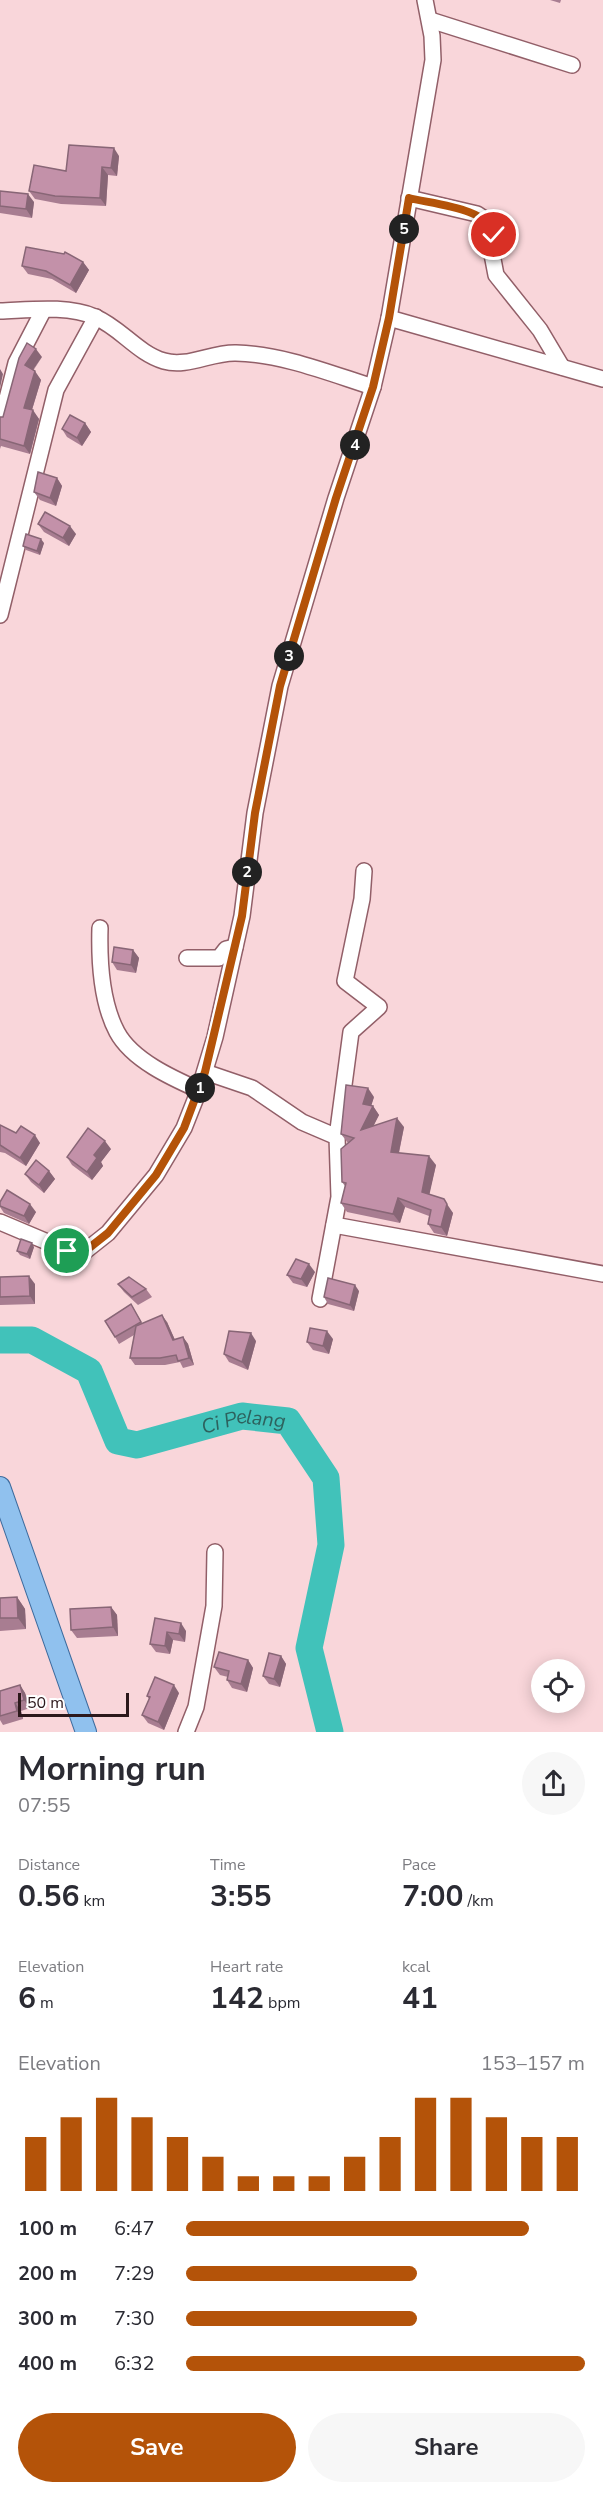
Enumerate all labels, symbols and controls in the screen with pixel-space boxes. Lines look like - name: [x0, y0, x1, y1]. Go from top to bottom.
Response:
- pin: [468, 209, 519, 260]
- pin: 5: [389, 214, 419, 244]
- text: 5: [399, 218, 409, 240]
- icon: check: [477, 218, 510, 251]
- pin: 4: [340, 430, 370, 460]
- text: 4: [350, 434, 360, 456]
- pin: 3: [274, 641, 304, 671]
- text: 3: [284, 645, 294, 667]
- pin: 2: [232, 857, 262, 887]
- text: 2: [242, 861, 252, 883]
- pin: 1: [185, 1073, 215, 1103]
- text: 1: [195, 1077, 205, 1099]
- pin: [41, 1225, 92, 1276]
- icon: arrive: [50, 1234, 83, 1267]
- water label: Ci Pelang: [198, 1402, 287, 1440]
- map controls: [531, 1659, 585, 1713]
- button: locate: [531, 1659, 585, 1713]
- scale bar: [18, 1690, 129, 1718]
- text: 50 m: [27, 1692, 64, 1714]
- text: Morning run: [18, 1747, 206, 1792]
- button: share: [522, 1752, 585, 1815]
- text: 07:55: [18, 1792, 71, 1819]
- text: Distance: [18, 1854, 80, 1876]
- text: Time: [210, 1854, 246, 1876]
- text: Pace: [402, 1854, 436, 1876]
- text: 0.56: [18, 1876, 79, 1917]
- text: 3:55: [210, 1876, 271, 1917]
- text: 7:00: [402, 1876, 463, 1917]
- text: km: [79, 1890, 105, 1912]
- text: /km: [463, 1890, 494, 1912]
- text: Elevation: [18, 1956, 84, 1978]
- text: Heart rate: [210, 1956, 283, 1978]
- text: kcal: [402, 1956, 430, 1978]
- text: 6: [18, 1978, 36, 2019]
- text: 142: [210, 1978, 264, 2019]
- text: 41: [402, 1978, 438, 2019]
- text: m: [36, 1992, 54, 2014]
- text: bpm: [264, 1992, 300, 2014]
- text: Elevation: [18, 2050, 101, 2077]
- text: 153–157 m: [481, 2050, 585, 2077]
- text: 100 m: [18, 2215, 77, 2242]
- text: 6:47: [114, 2215, 155, 2242]
- text: 200 m: [18, 2260, 77, 2287]
- text: 7:29: [114, 2260, 155, 2287]
- text: 300 m: [18, 2305, 77, 2332]
- text: 7:30: [114, 2305, 155, 2332]
- text: 400 m: [18, 2350, 77, 2377]
- text: 6:32: [114, 2350, 155, 2377]
- button: Save: [18, 2413, 296, 2482]
- button: Share: [308, 2413, 585, 2482]

